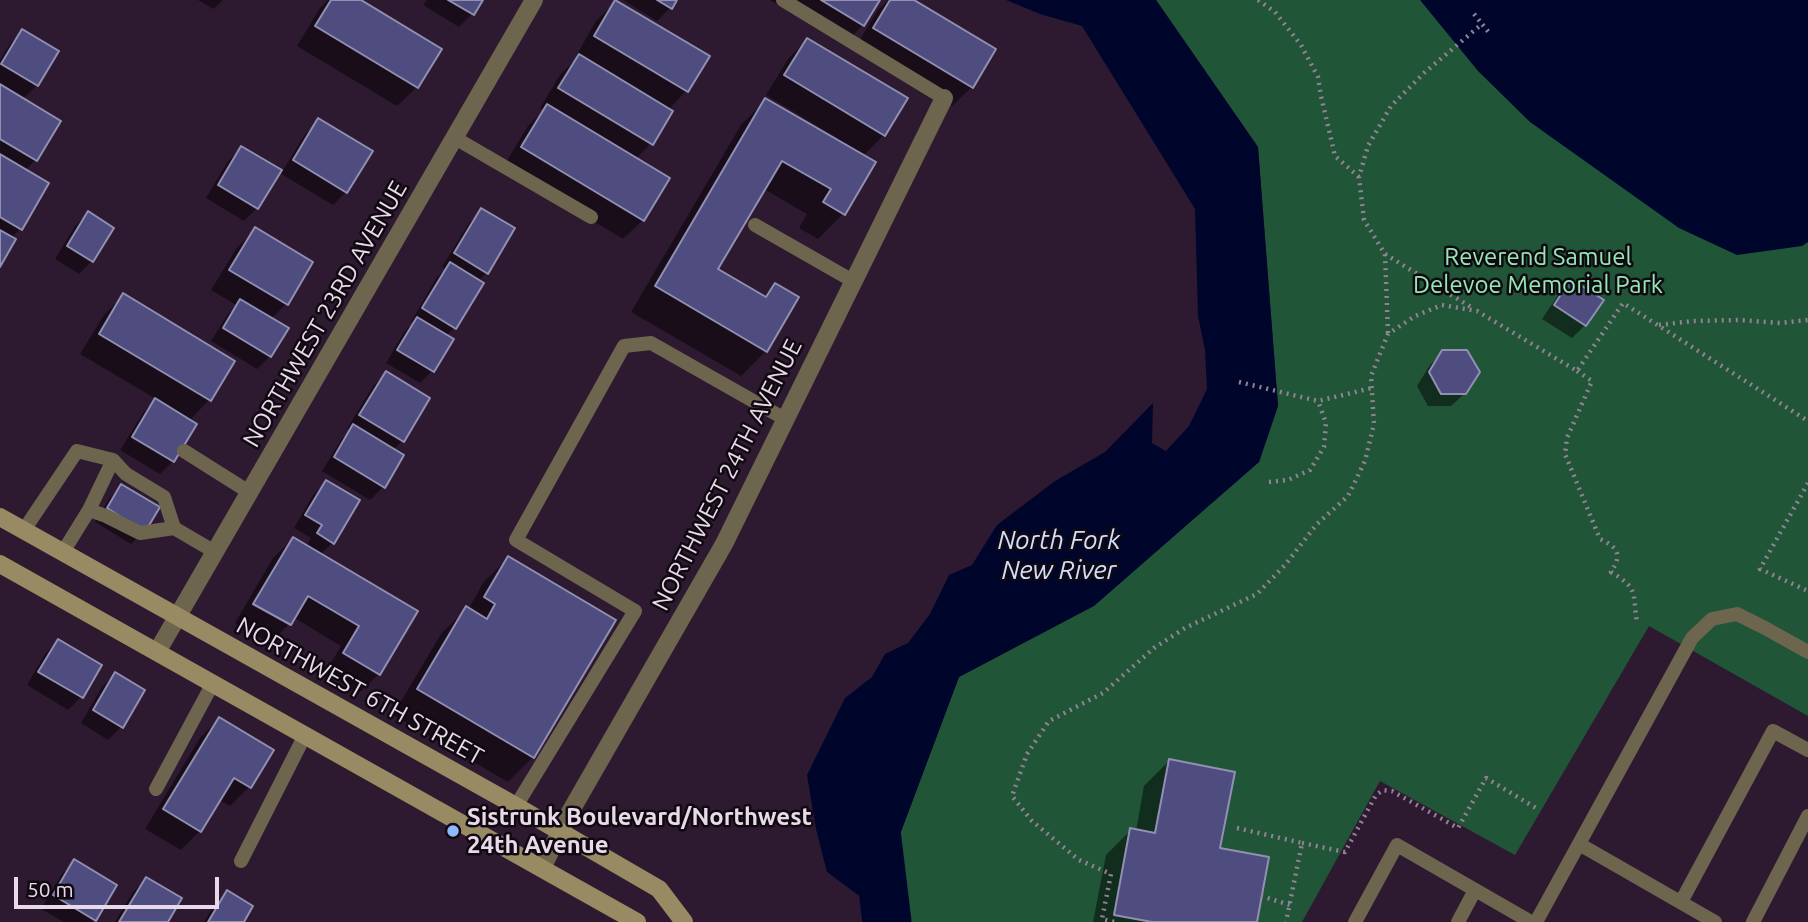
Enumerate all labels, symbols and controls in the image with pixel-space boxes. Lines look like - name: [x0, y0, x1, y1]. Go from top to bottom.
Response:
- street label: NORTHWEST 23RD AVENUE: [237, 176, 413, 452]
- park label: Reverend Samuel Delevoe Memorial Park: [1413, 243, 1663, 299]
- street label: NORTHWEST 24TH AVENUE: [646, 335, 808, 615]
- water label: North Fork New River: [997, 524, 1121, 586]
- street label: NORTHWEST 6TH STREET: [231, 611, 489, 771]
- place label: Sistrunk Boulevard/Northwest 24th Avenue: [467, 803, 812, 859]
- marker: Sistrunk Boulevard/Northwest 24th Avenue: [445, 823, 461, 839]
- scale bar: [18, 862, 222, 906]
- text: 50 m: [27, 877, 74, 901]

